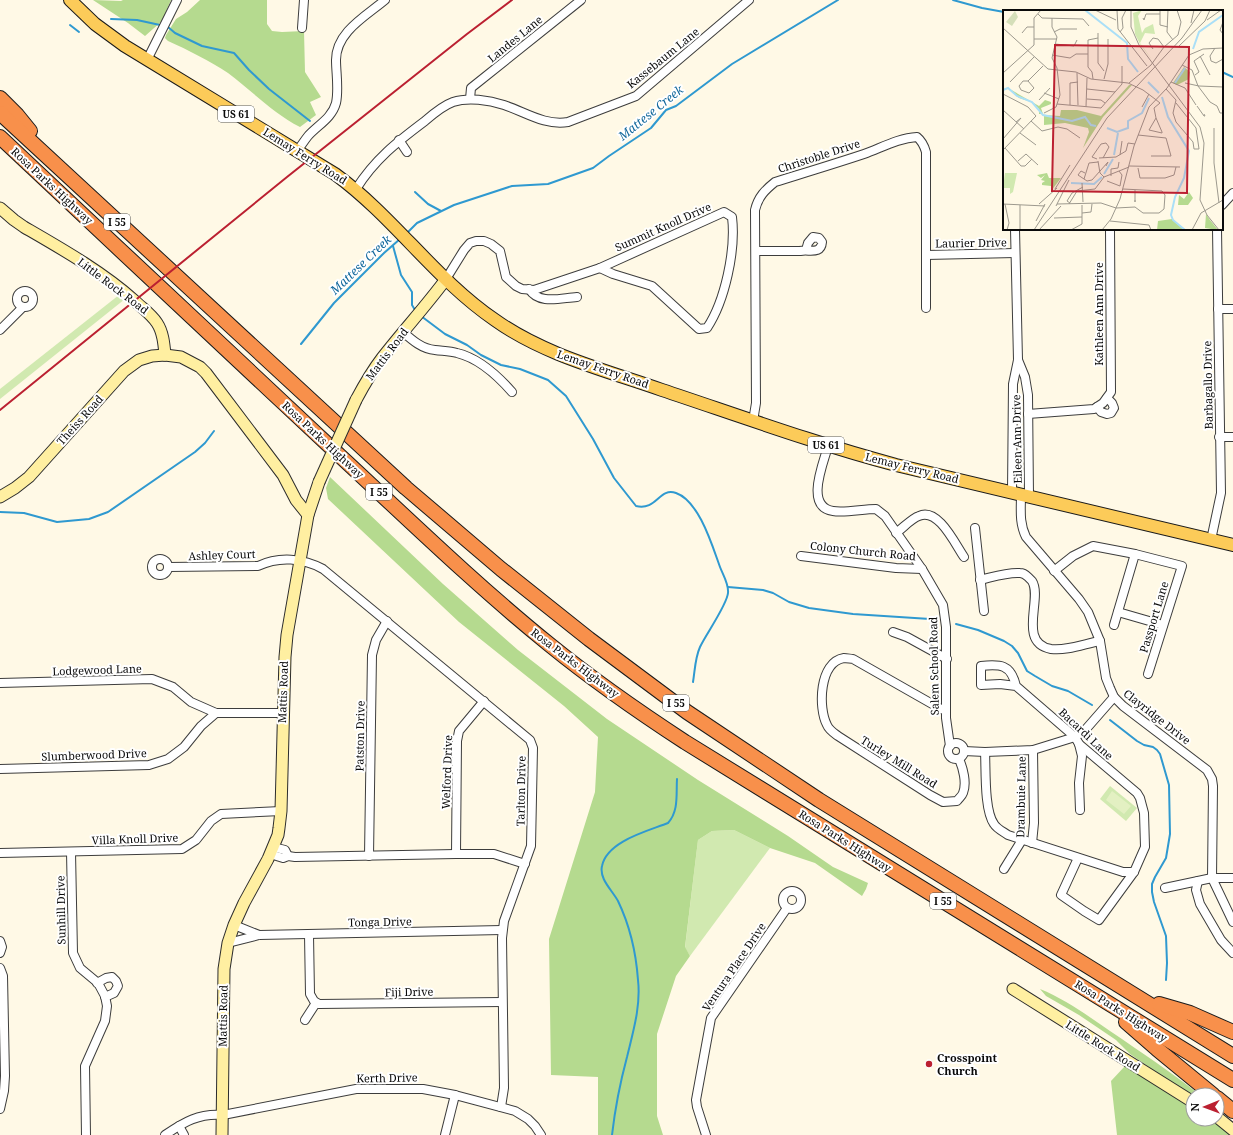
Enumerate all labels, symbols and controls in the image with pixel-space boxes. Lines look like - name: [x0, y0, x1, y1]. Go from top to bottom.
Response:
- inset map: [1003, 10, 1223, 230]
- street label: Landes Lane: [484, 12, 545, 65]
- street label: Kassebaum Lane: [623, 24, 702, 91]
- water label: Mattese Creek: [614, 80, 688, 145]
- road number: US 61: [218, 106, 254, 122]
- street label: Lemay Ferry Road: [261, 124, 350, 188]
- street label: Christoble Drive: [776, 135, 862, 176]
- street label: Rosa Parks Highway: [8, 144, 97, 228]
- street label: Summit Knoll Drive: [612, 199, 713, 255]
- road number: I 55: [104, 214, 130, 230]
- water label: Mattese Creek: [326, 230, 396, 299]
- street label: Laurier Drive: [935, 234, 1007, 251]
- street label: Little Rock Road: [75, 254, 152, 317]
- street label: Kathleen Ann Drive: [1091, 262, 1106, 366]
- street label: Mattis Road: [362, 324, 411, 383]
- street label: Barbagallo Drive: [1199, 340, 1216, 429]
- street label: Lemay Ferry Road: [555, 346, 651, 391]
- street label: Theiss Road: [53, 391, 106, 448]
- street label: Eileen Ann Drive: [1008, 394, 1025, 484]
- street label: Rosa Parks Highway: [279, 398, 368, 482]
- road number: US 61: [808, 437, 844, 453]
- street label: Lemay Ferry Road: [864, 449, 961, 486]
- road number: I 55: [366, 484, 392, 500]
- street label: Colony Church Road: [809, 537, 917, 564]
- street label: Ashley Court: [188, 546, 256, 563]
- street label: Passport Lane: [1136, 579, 1172, 654]
- street label: Salem School Road: [925, 616, 942, 715]
- street label: Rosa Parks Highway: [528, 625, 623, 701]
- street label: Lodgewood Lane: [52, 660, 142, 679]
- street label: Mattis Road: [274, 660, 291, 723]
- street label: Clayridge Drive: [1121, 686, 1194, 748]
- road number: I 55: [663, 695, 689, 711]
- street label: Patston Drive: [351, 700, 368, 772]
- street label: Bacardi Lane: [1056, 705, 1117, 763]
- street label: Turley Mill Road: [858, 732, 940, 791]
- street label: Welford Drive: [438, 734, 455, 809]
- street label: Slumberwood Drive: [41, 745, 147, 764]
- street label: Tarlton Drive: [512, 756, 529, 826]
- street label: Drambuie Lane: [1012, 756, 1029, 838]
- street label: Rosa Parks Highway: [796, 806, 895, 876]
- street label: Villa Knoll Drive: [91, 829, 179, 848]
- street label: Sunhill Drive: [52, 875, 69, 945]
- road number: I 55: [930, 893, 956, 909]
- street label: Tonga Drive: [348, 913, 412, 930]
- street label: Ventura Place Drive: [698, 919, 769, 1014]
- street label: Rosa Parks Highway: [1072, 976, 1171, 1046]
- street label: Fiji Drive: [385, 984, 434, 999]
- street label: Mattis Road: [214, 985, 231, 1047]
- street label: Little Rock Road: [1063, 1017, 1144, 1075]
- place label: Crosspoint Church: [937, 1050, 998, 1078]
- marker: Crosspoint Church: [924, 1059, 934, 1069]
- street label: Kerth Drive: [356, 1069, 418, 1086]
- north arrow: [1185, 1087, 1225, 1127]
- text: N: [1187, 1102, 1202, 1112]

